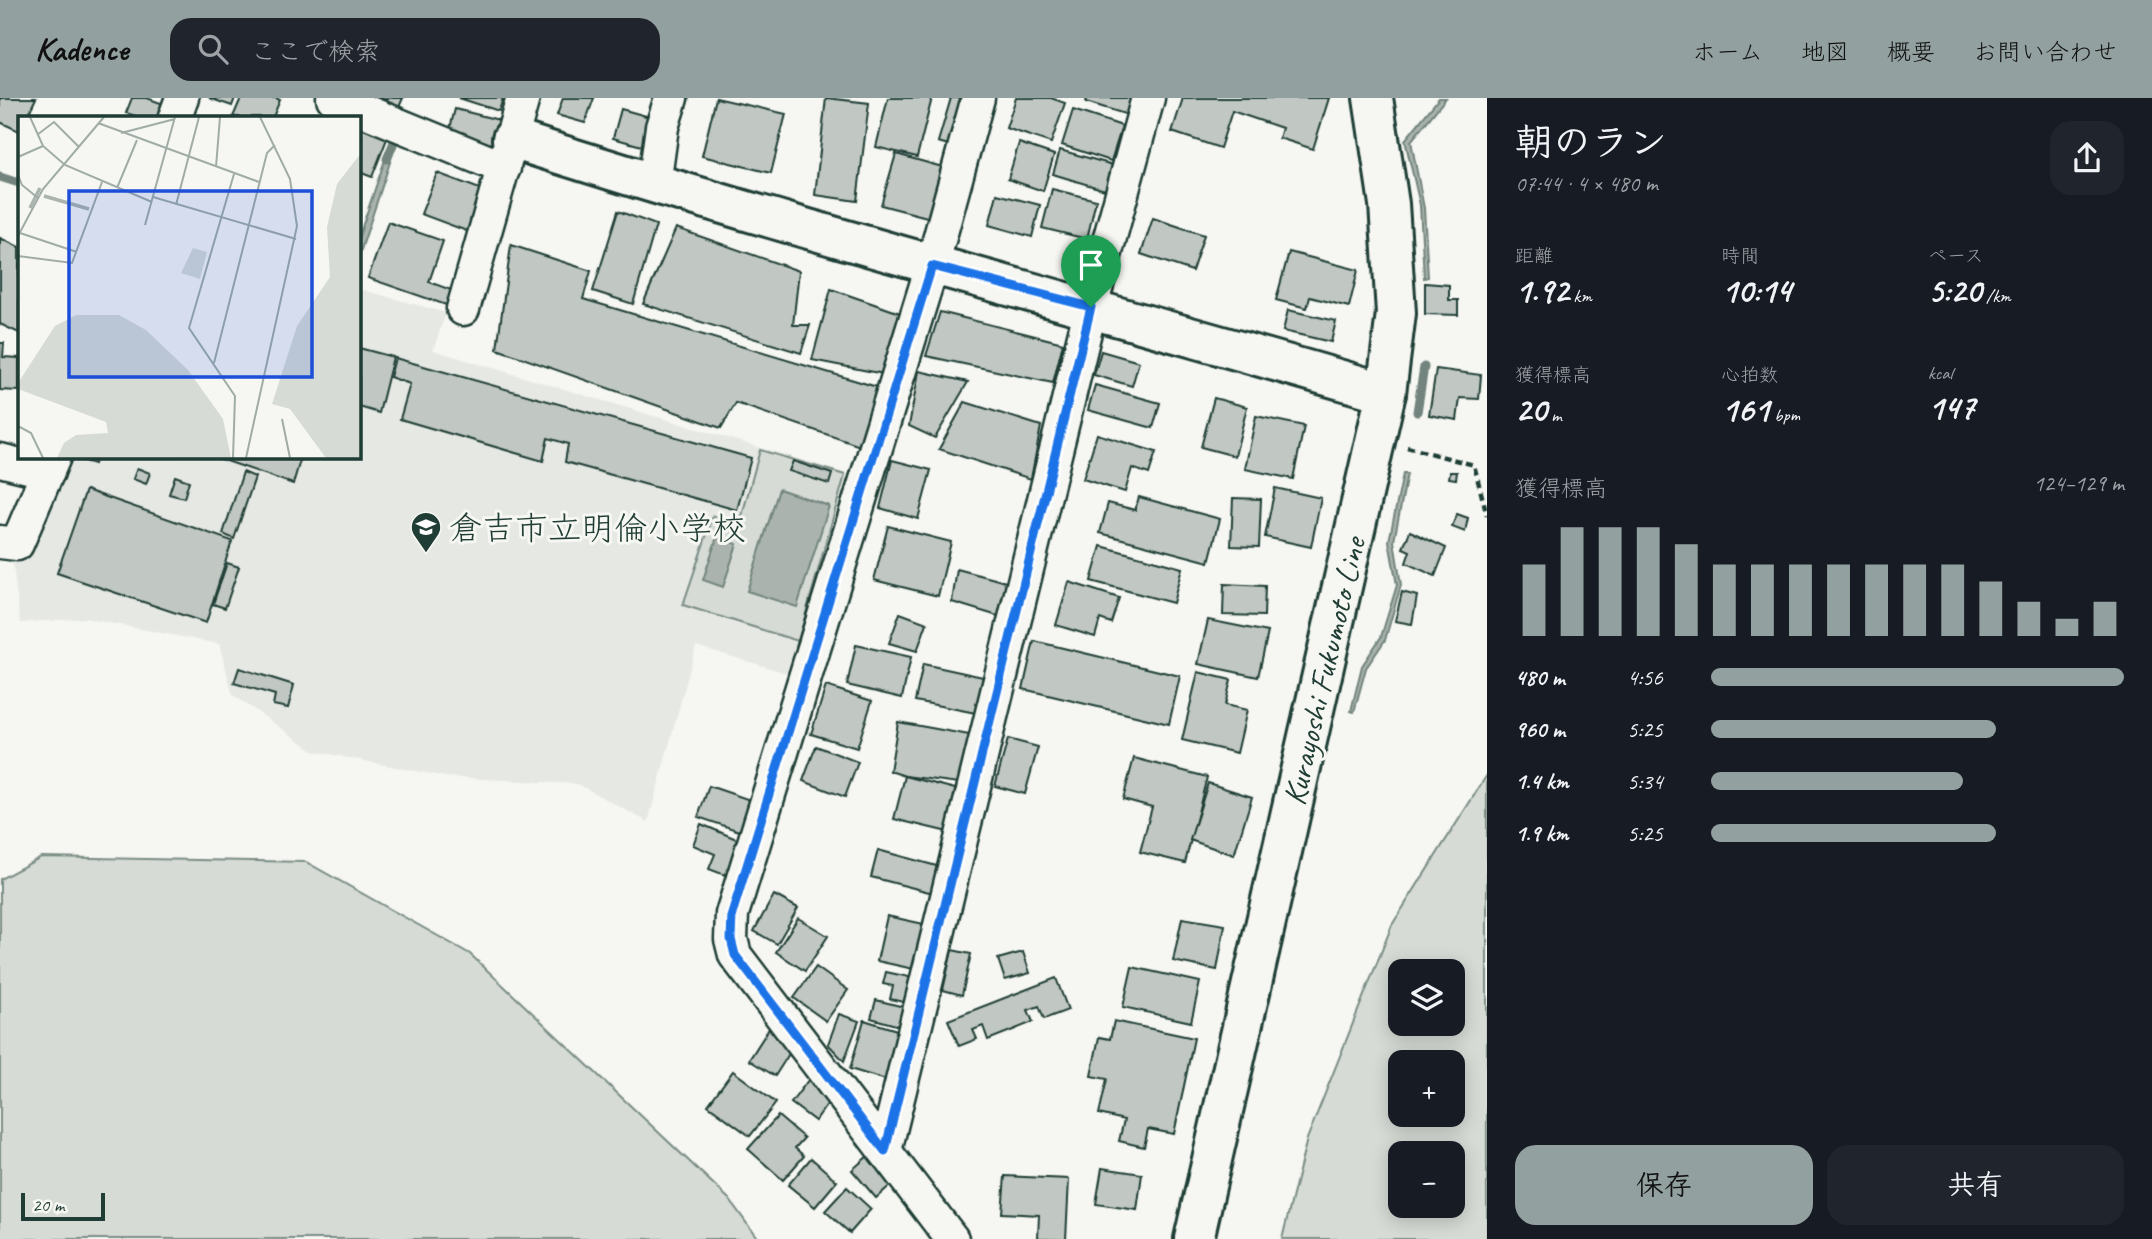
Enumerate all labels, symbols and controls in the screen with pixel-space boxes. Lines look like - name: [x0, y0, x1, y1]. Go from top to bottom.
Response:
- search box: [170, 18, 660, 81]
- text: Kadence: [35, 28, 128, 70]
- icon: search: [194, 30, 232, 68]
- text: ここで検索: [250, 35, 380, 68]
- text: ホーム: [1692, 37, 1763, 67]
- text: 地図: [1801, 37, 1849, 67]
- text: 概要: [1887, 37, 1935, 67]
- text: お問い合わせ: [1973, 37, 2117, 67]
- inset map: [18, 116, 360, 458]
- text: 朝のラン: [1515, 119, 1667, 166]
- button: share: [2050, 121, 2124, 195]
- text: 07:44 · 4 × 480 m: [1515, 169, 1658, 198]
- pin: [1061, 235, 1121, 307]
- text: 距離: [1515, 244, 1553, 268]
- text: 時間: [1721, 244, 1759, 268]
- text: ペース: [1928, 244, 1984, 268]
- icon: arrive: [1072, 246, 1110, 284]
- text: 1.92: [1515, 268, 1569, 313]
- text: 10:14: [1721, 268, 1791, 313]
- text: 5:20: [1928, 268, 1981, 313]
- text: km: [1569, 284, 1592, 308]
- text: /km: [1981, 284, 2011, 308]
- text: kcal: [1928, 361, 1953, 385]
- text: 獲得標高: [1515, 363, 1591, 387]
- text: 心拍数: [1721, 363, 1778, 387]
- text: 147: [1928, 385, 1975, 430]
- text: 20: [1515, 387, 1547, 432]
- text: 161: [1721, 387, 1769, 432]
- text: m: [1547, 403, 1562, 427]
- text: bpm: [1769, 403, 1800, 427]
- text: 124–129 m: [2033, 469, 2124, 498]
- text: 獲得標高: [1515, 474, 1607, 503]
- place label: 倉吉市立明倫小学校: [449, 507, 746, 549]
- school or university icon: 倉吉市立明倫小学校: [409, 510, 443, 554]
- street label: Kurayoshi Fukumoto Line: [1273, 531, 1376, 809]
- text: 480 m: [1515, 663, 1565, 692]
- text: 4:56: [1627, 663, 1663, 692]
- text: 960 m: [1515, 715, 1565, 744]
- text: 5:25: [1627, 715, 1663, 744]
- text: 1.4 km: [1515, 767, 1569, 796]
- text: 5:34: [1627, 767, 1663, 796]
- text: 1.9 km: [1515, 819, 1568, 848]
- text: 5:25: [1627, 819, 1663, 848]
- map controls: [1388, 959, 1465, 1218]
- button: layers: [1388, 959, 1465, 1036]
- button: +: [1388, 1050, 1465, 1127]
- button: −: [1388, 1141, 1465, 1218]
- button: 保存: [1515, 1145, 1813, 1225]
- button: 共有: [1827, 1145, 2124, 1225]
- scale bar: [21, 1190, 105, 1222]
- text: 20 m: [32, 1193, 64, 1217]

